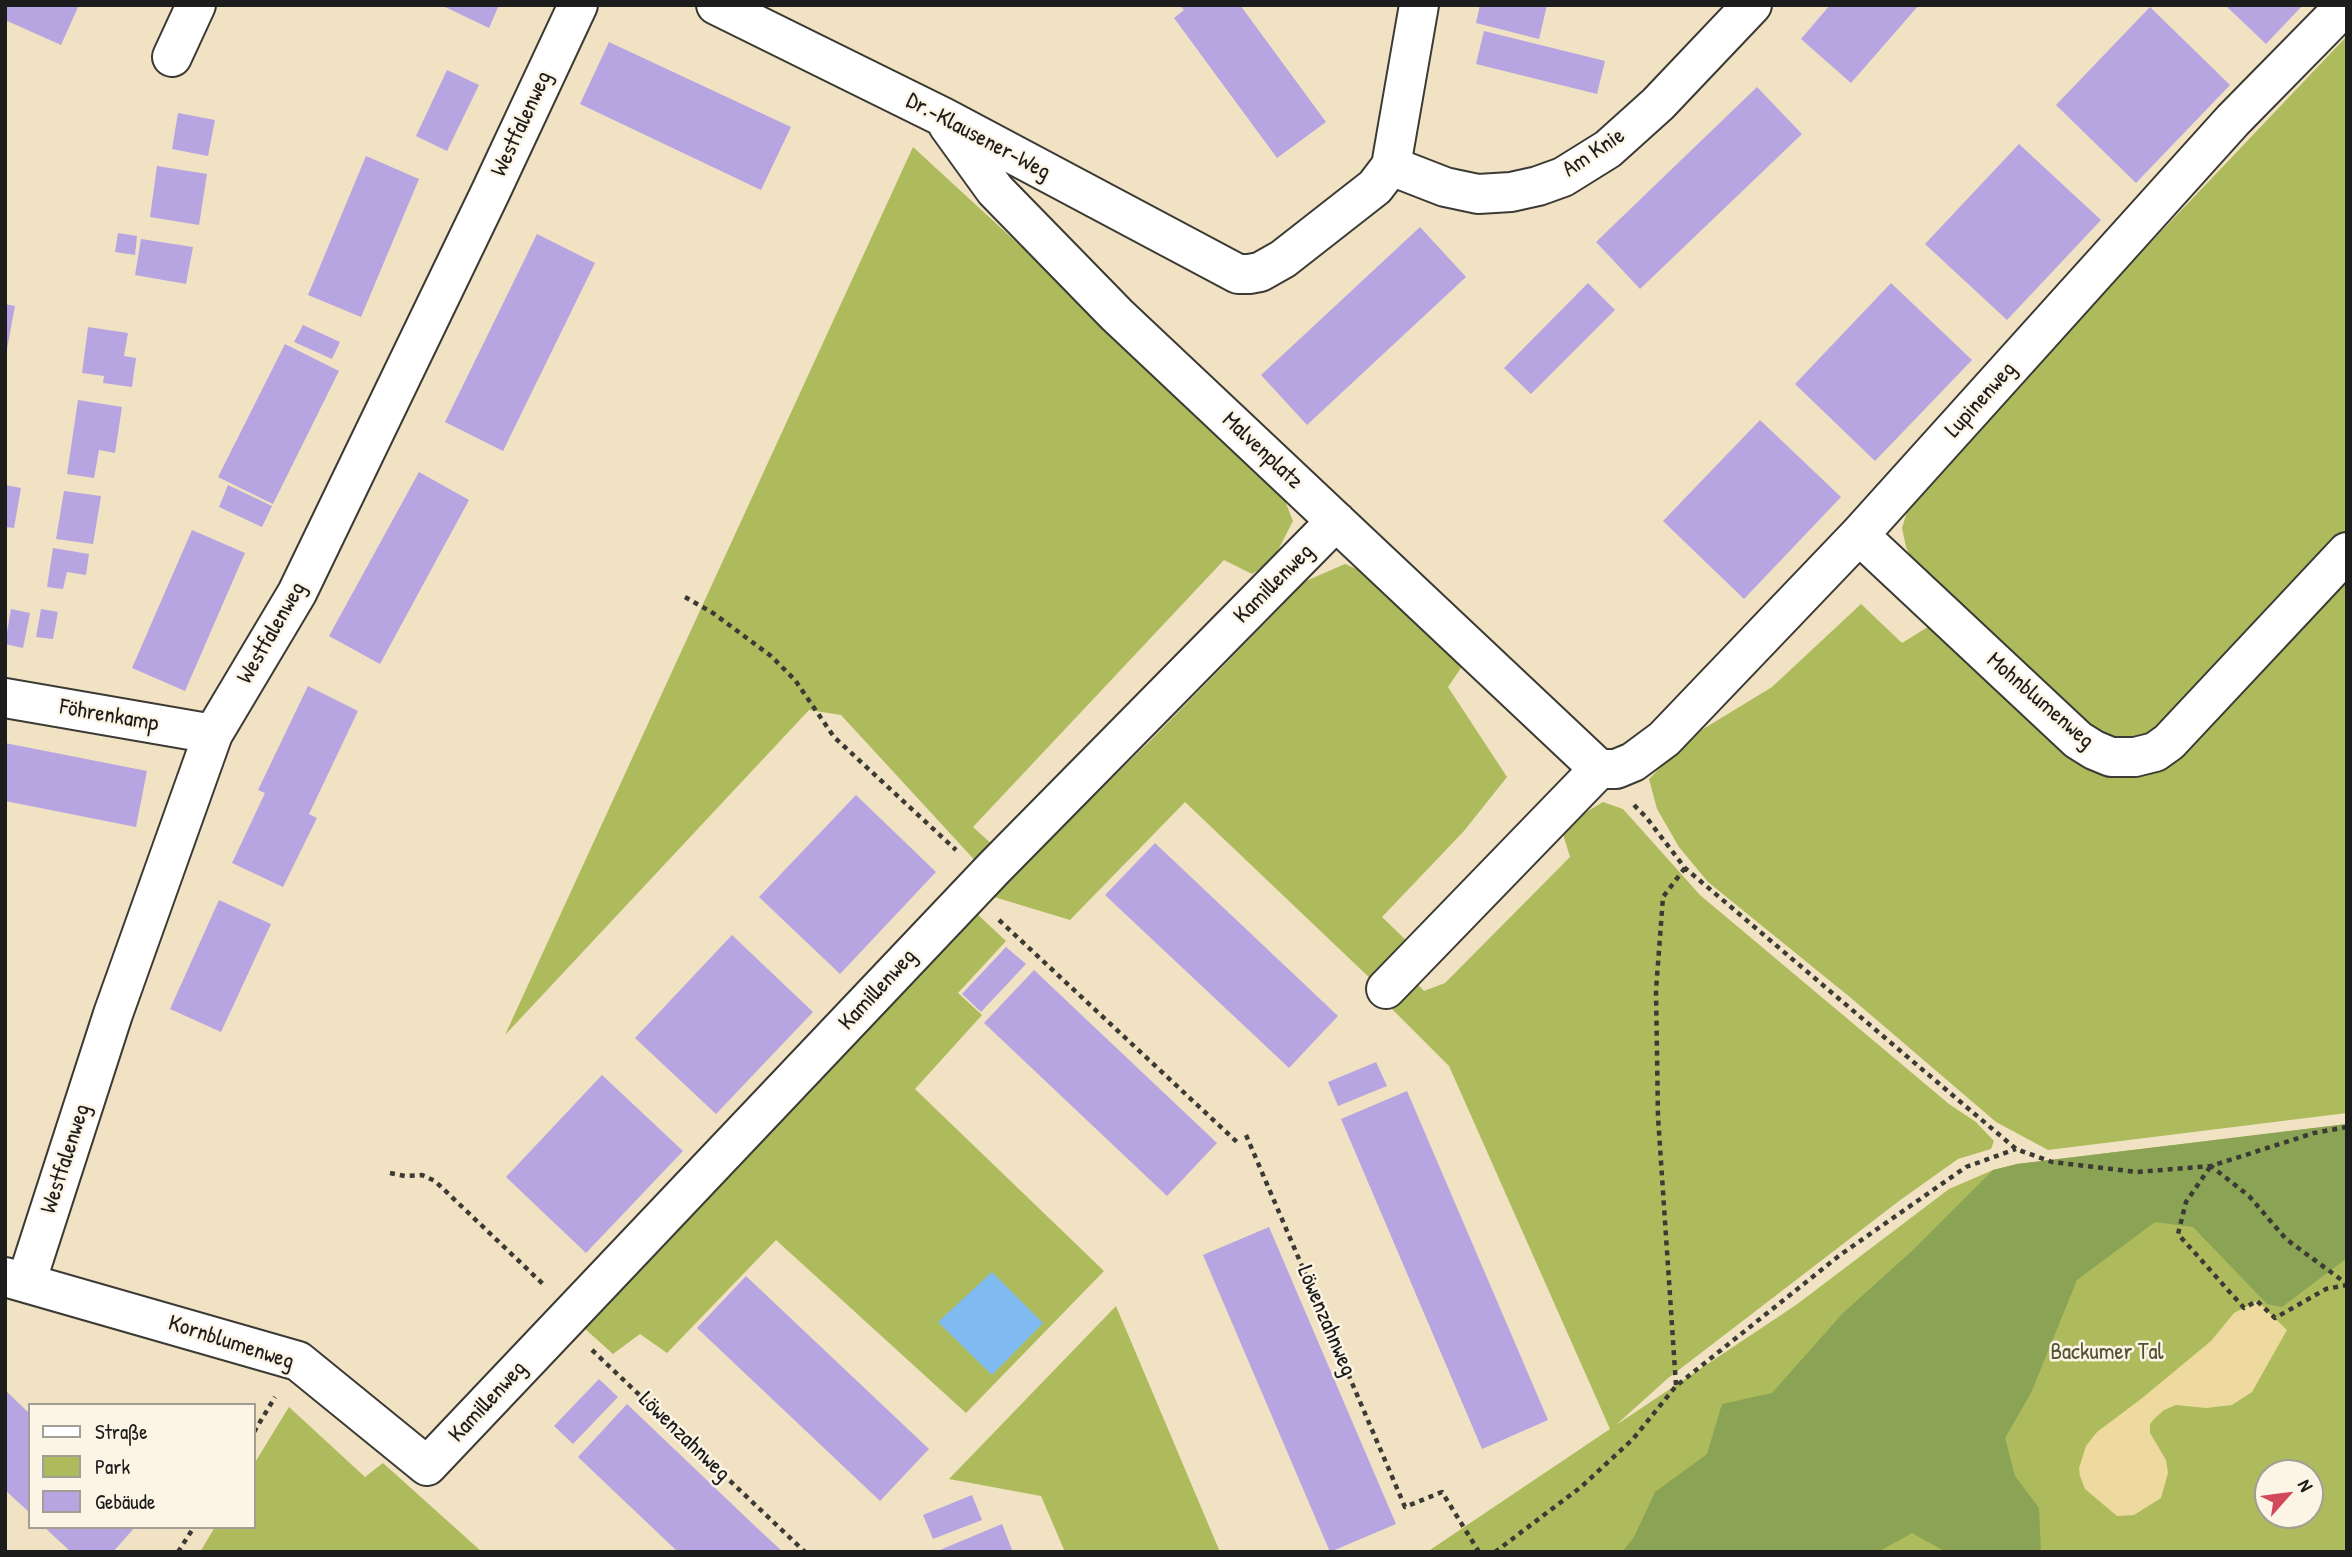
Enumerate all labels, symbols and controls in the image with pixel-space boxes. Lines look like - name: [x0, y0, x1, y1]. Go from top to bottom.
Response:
- street label: Westfalenweg: [486, 67, 558, 181]
- street label: Dr.-Klausener-Weg: [901, 87, 1055, 187]
- street label: Am Knie: [1558, 122, 1630, 184]
- street label: Lupinenweg: [1940, 356, 2022, 444]
- street label: Malvenplatz: [1216, 407, 1308, 495]
- street label: Kamillenweg: [1228, 538, 1320, 630]
- street label: Westfalenweg: [232, 577, 312, 689]
- street label: Mohnblumenweg: [1981, 647, 2099, 755]
- street label: Föhrenkamp: [57, 694, 161, 738]
- street label: Kamillenweg: [833, 944, 923, 1036]
- street label: Westfalenweg: [35, 1101, 97, 1217]
- street label: Löwenzahnweg: [1290, 1262, 1362, 1380]
- street label: Kornblumenweg: [165, 1310, 297, 1376]
- park label: Backumer Tal: [2050, 1339, 2164, 1367]
- street label: Kamillenweg: [443, 1356, 533, 1448]
- street label: Löwenzahnweg: [632, 1386, 736, 1488]
- legend: [28, 1403, 256, 1529]
- text: Straße: [95, 1417, 148, 1446]
- text: Park: [95, 1452, 130, 1481]
- north arrow: [2254, 1459, 2324, 1529]
- text: N: [2292, 1475, 2320, 1496]
- text: Gebäude: [95, 1487, 155, 1516]

